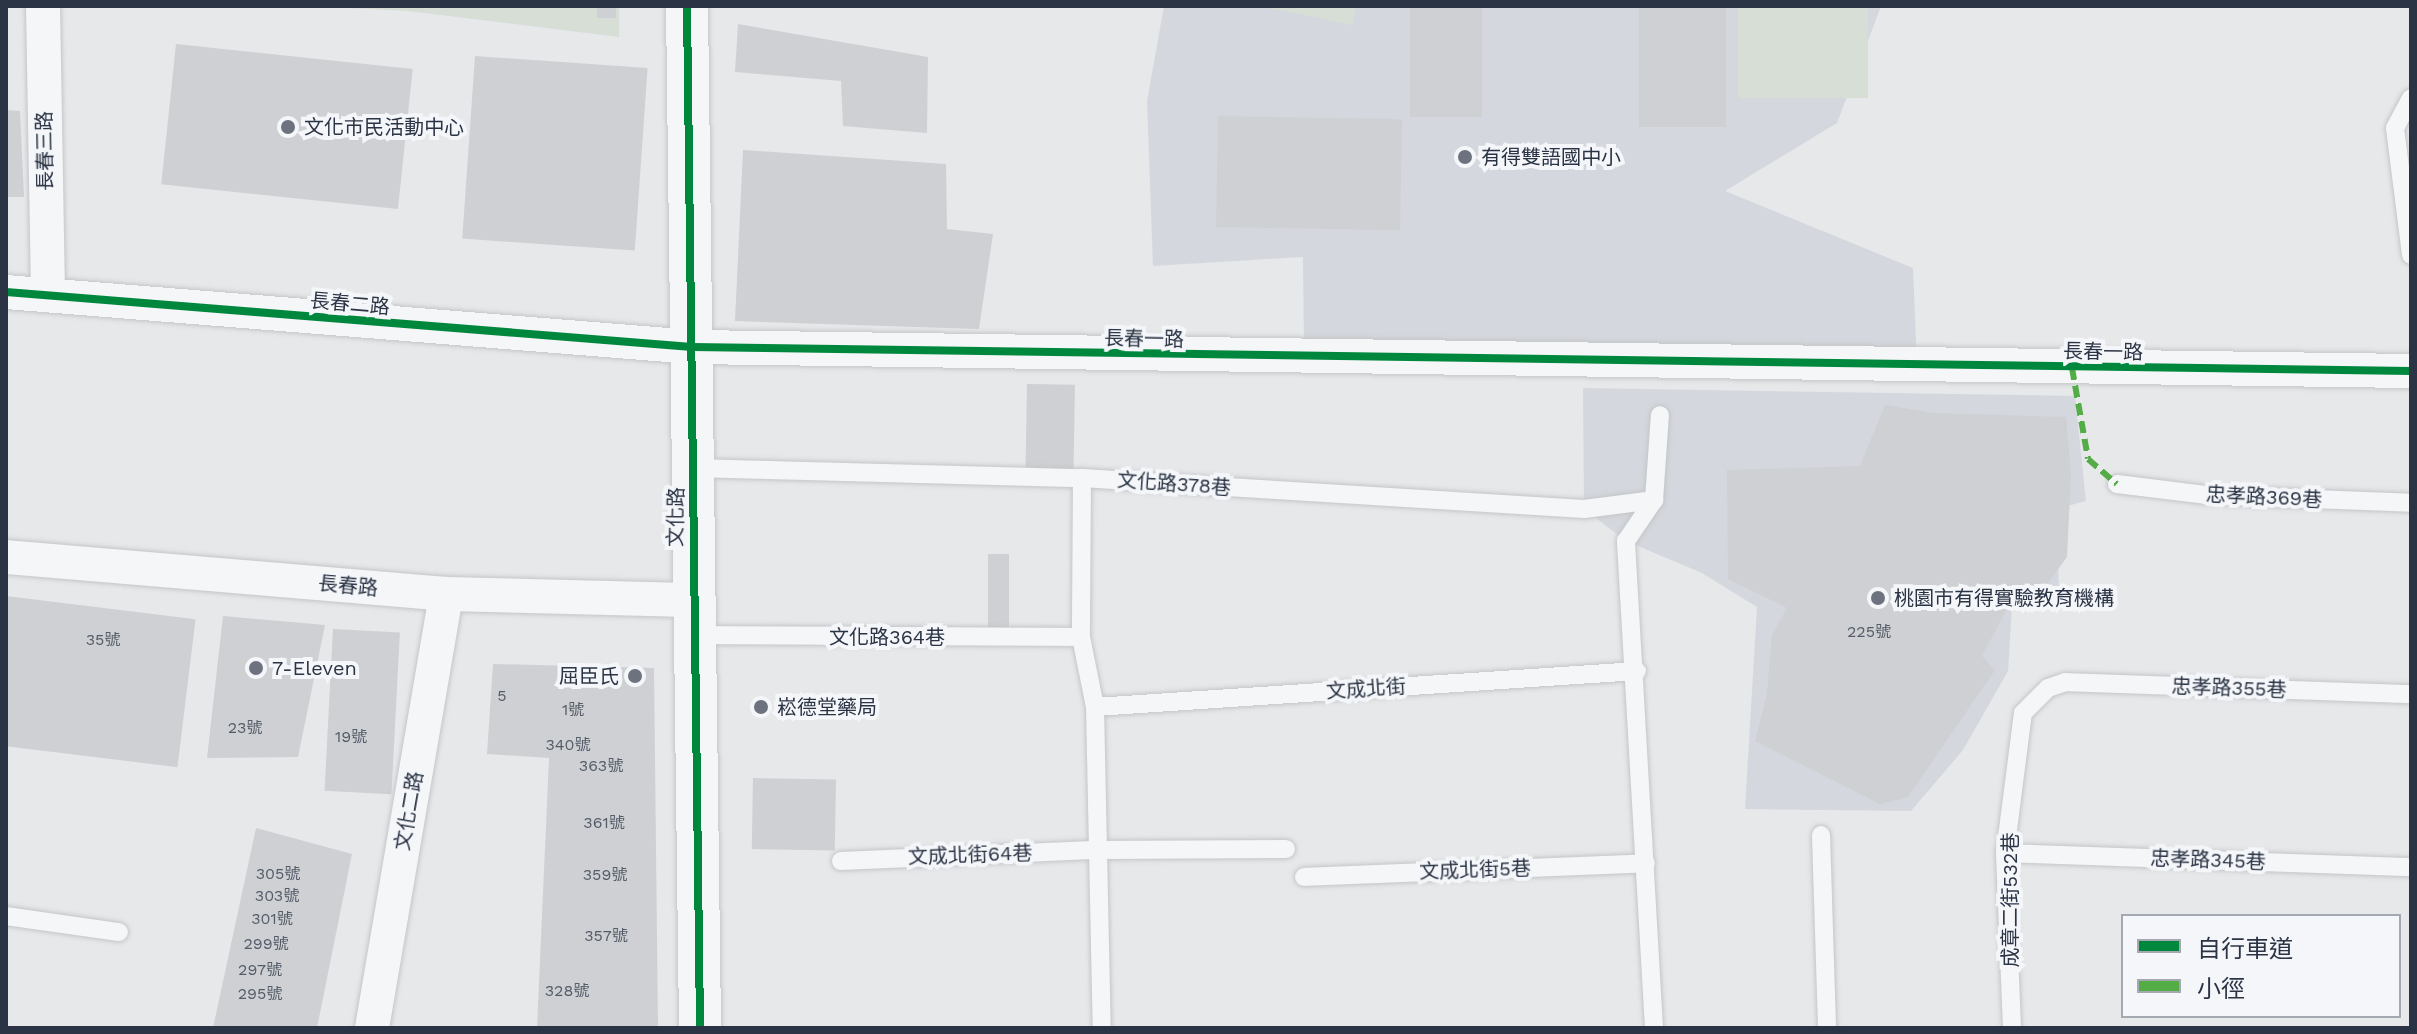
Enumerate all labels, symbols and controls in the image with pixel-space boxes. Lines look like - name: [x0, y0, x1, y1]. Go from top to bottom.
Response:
- street label: 長春三路: [32, 111, 58, 191]
- place label: 文化市民活動中心: [304, 115, 464, 139]
- marker: 文化市民活動中心: [279, 118, 297, 136]
- place label: 有得雙語國中小: [1481, 145, 1621, 169]
- marker: 有得雙語國中小: [1456, 148, 1474, 166]
- street label: 長春二路: [309, 289, 391, 319]
- street label: 長春一路: [1104, 326, 1184, 352]
- street label: 長春一路: [2063, 339, 2143, 365]
- street label: 文化路378巷: [1116, 468, 1232, 500]
- street label: 忠孝路369巷: [2205, 482, 2323, 512]
- street label: 文化路: [663, 487, 689, 547]
- street label: 長春路: [317, 571, 379, 601]
- place label: 桃園市有得實驗教育機構: [1894, 586, 2114, 610]
- marker: 桃園市有得實驗教育機構: [1869, 589, 1887, 607]
- house number: 225號: [1847, 622, 1891, 642]
- street label: 文化路364巷: [829, 625, 945, 649]
- house number: 35號: [86, 630, 120, 650]
- place label: 7-Eleven: [272, 656, 357, 680]
- marker: 7-Eleven: [247, 659, 265, 677]
- place label: 屈臣氏: [559, 664, 619, 688]
- marker: 屈臣氏: [626, 667, 644, 685]
- street label: 文成北街: [1325, 674, 1407, 704]
- street label: 忠孝路355巷: [2171, 674, 2287, 702]
- house number: 5: [497, 686, 507, 706]
- place label: 崧德堂藥局: [777, 695, 877, 719]
- marker: 崧德堂藥局: [752, 698, 770, 716]
- house number: 1號: [562, 700, 584, 720]
- house number: 23號: [228, 718, 262, 738]
- house number: 19號: [335, 727, 367, 747]
- house number: 340號: [545, 735, 591, 755]
- house number: 363號: [579, 756, 623, 776]
- street label: 文化二路: [390, 770, 428, 852]
- house number: 361號: [583, 813, 625, 833]
- street label: 成章二街532巷: [1998, 833, 2022, 967]
- street label: 文成北街64巷: [907, 841, 1033, 869]
- street label: 忠孝路345巷: [2150, 846, 2266, 874]
- street label: 文成北街5巷: [1419, 856, 1531, 884]
- house number: 305號: [256, 864, 300, 884]
- house number: 359號: [583, 865, 627, 885]
- house number: 303號: [255, 886, 299, 906]
- house number: 301號: [251, 909, 293, 929]
- legend: [2121, 914, 2401, 1018]
- house number: 357號: [584, 926, 628, 946]
- house number: 299號: [243, 934, 289, 954]
- text: 自行車道: [2197, 935, 2293, 963]
- house number: 297號: [238, 960, 282, 980]
- text: 小徑: [2197, 975, 2245, 1003]
- house number: 328號: [545, 981, 589, 1001]
- house number: 295號: [238, 984, 282, 1004]

